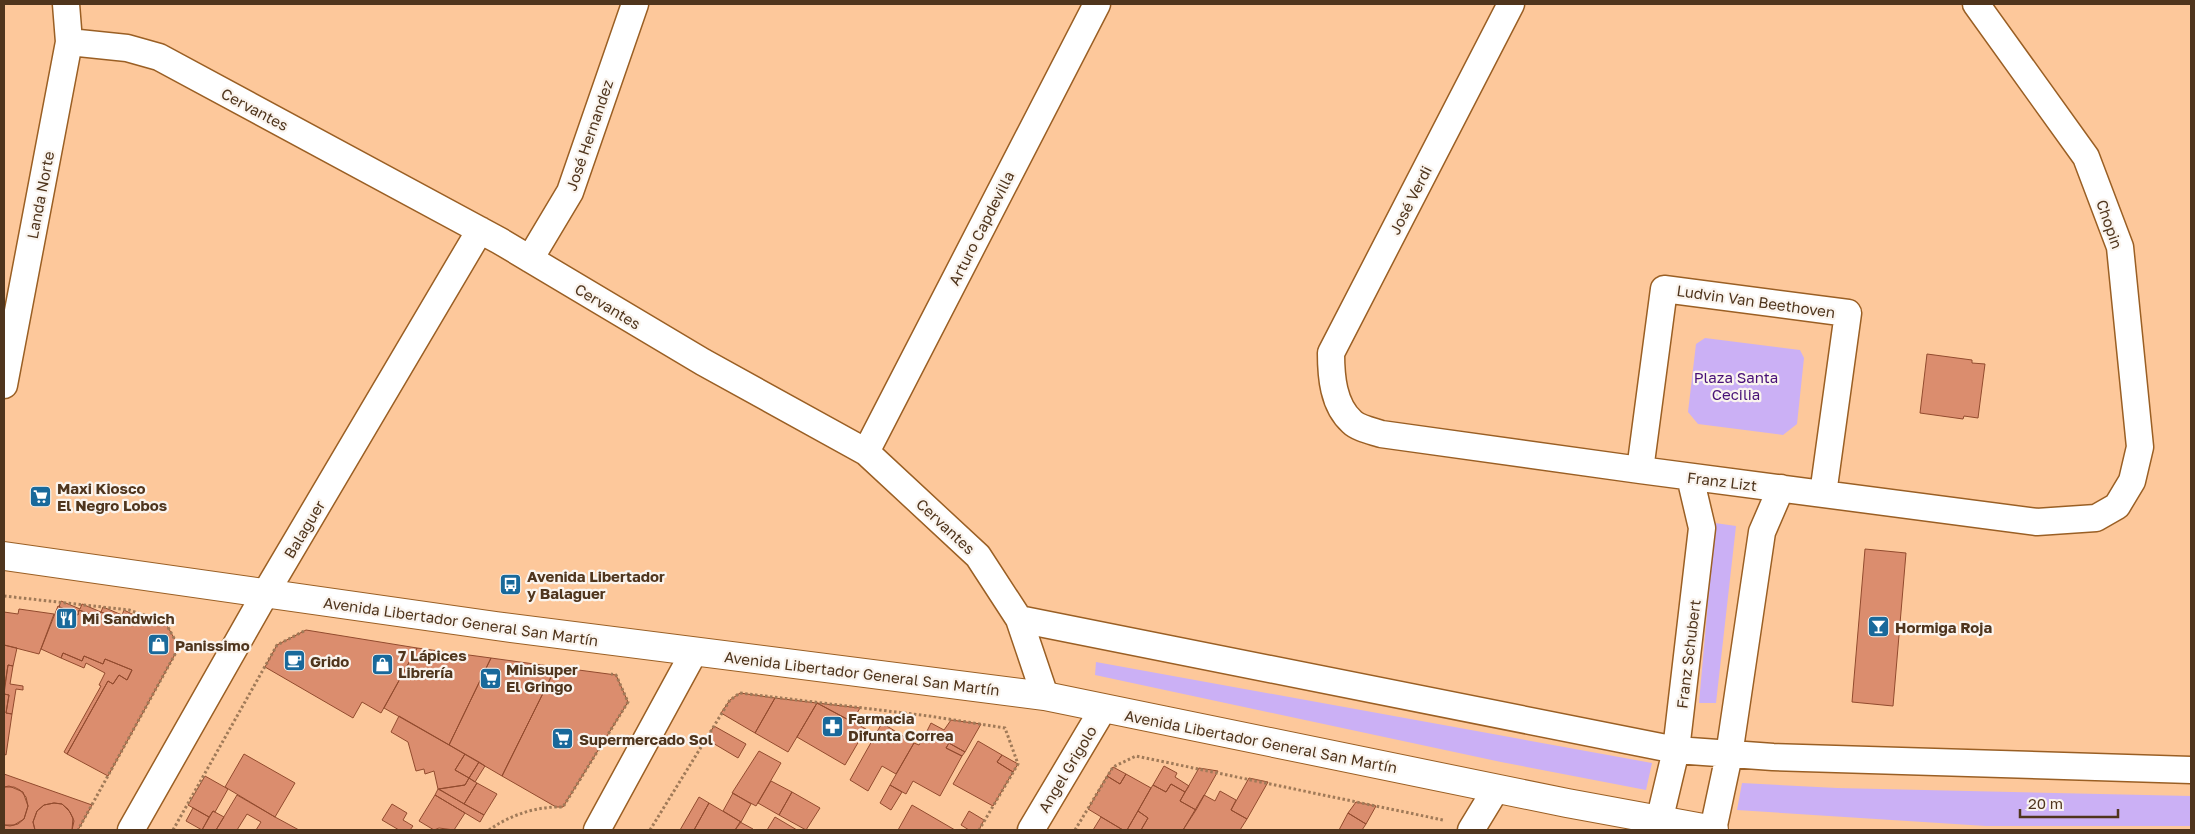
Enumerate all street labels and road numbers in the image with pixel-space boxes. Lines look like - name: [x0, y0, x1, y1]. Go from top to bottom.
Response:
- street label: José Hernandez: [562, 77, 617, 193]
- street label: Cervantes: [218, 84, 292, 134]
- street label: Landa Norte: [23, 149, 57, 240]
- street label: José Verdi: [1385, 163, 1435, 237]
- street label: Arturo Capdevilla: [944, 168, 1018, 288]
- street label: Chopin: [2093, 197, 2127, 251]
- street label: Cervantes: [572, 279, 644, 333]
- street label: Ludvin Van Beethoven: [1676, 281, 1836, 321]
- street label: Franz Lizt: [1686, 468, 1758, 494]
- street label: Cervantes: [913, 494, 979, 558]
- street label: Balaguer: [280, 497, 328, 561]
- street label: Avenida Libertador General San Martín: [322, 593, 600, 649]
- street label: Franz Schubert: [1672, 598, 1704, 710]
- street label: Avenida Libertador General San Martín: [723, 647, 1001, 699]
- street label: Avenida Libertador General San Martín: [1123, 706, 1399, 776]
- street label: Angel Grigolo: [1034, 722, 1100, 816]

